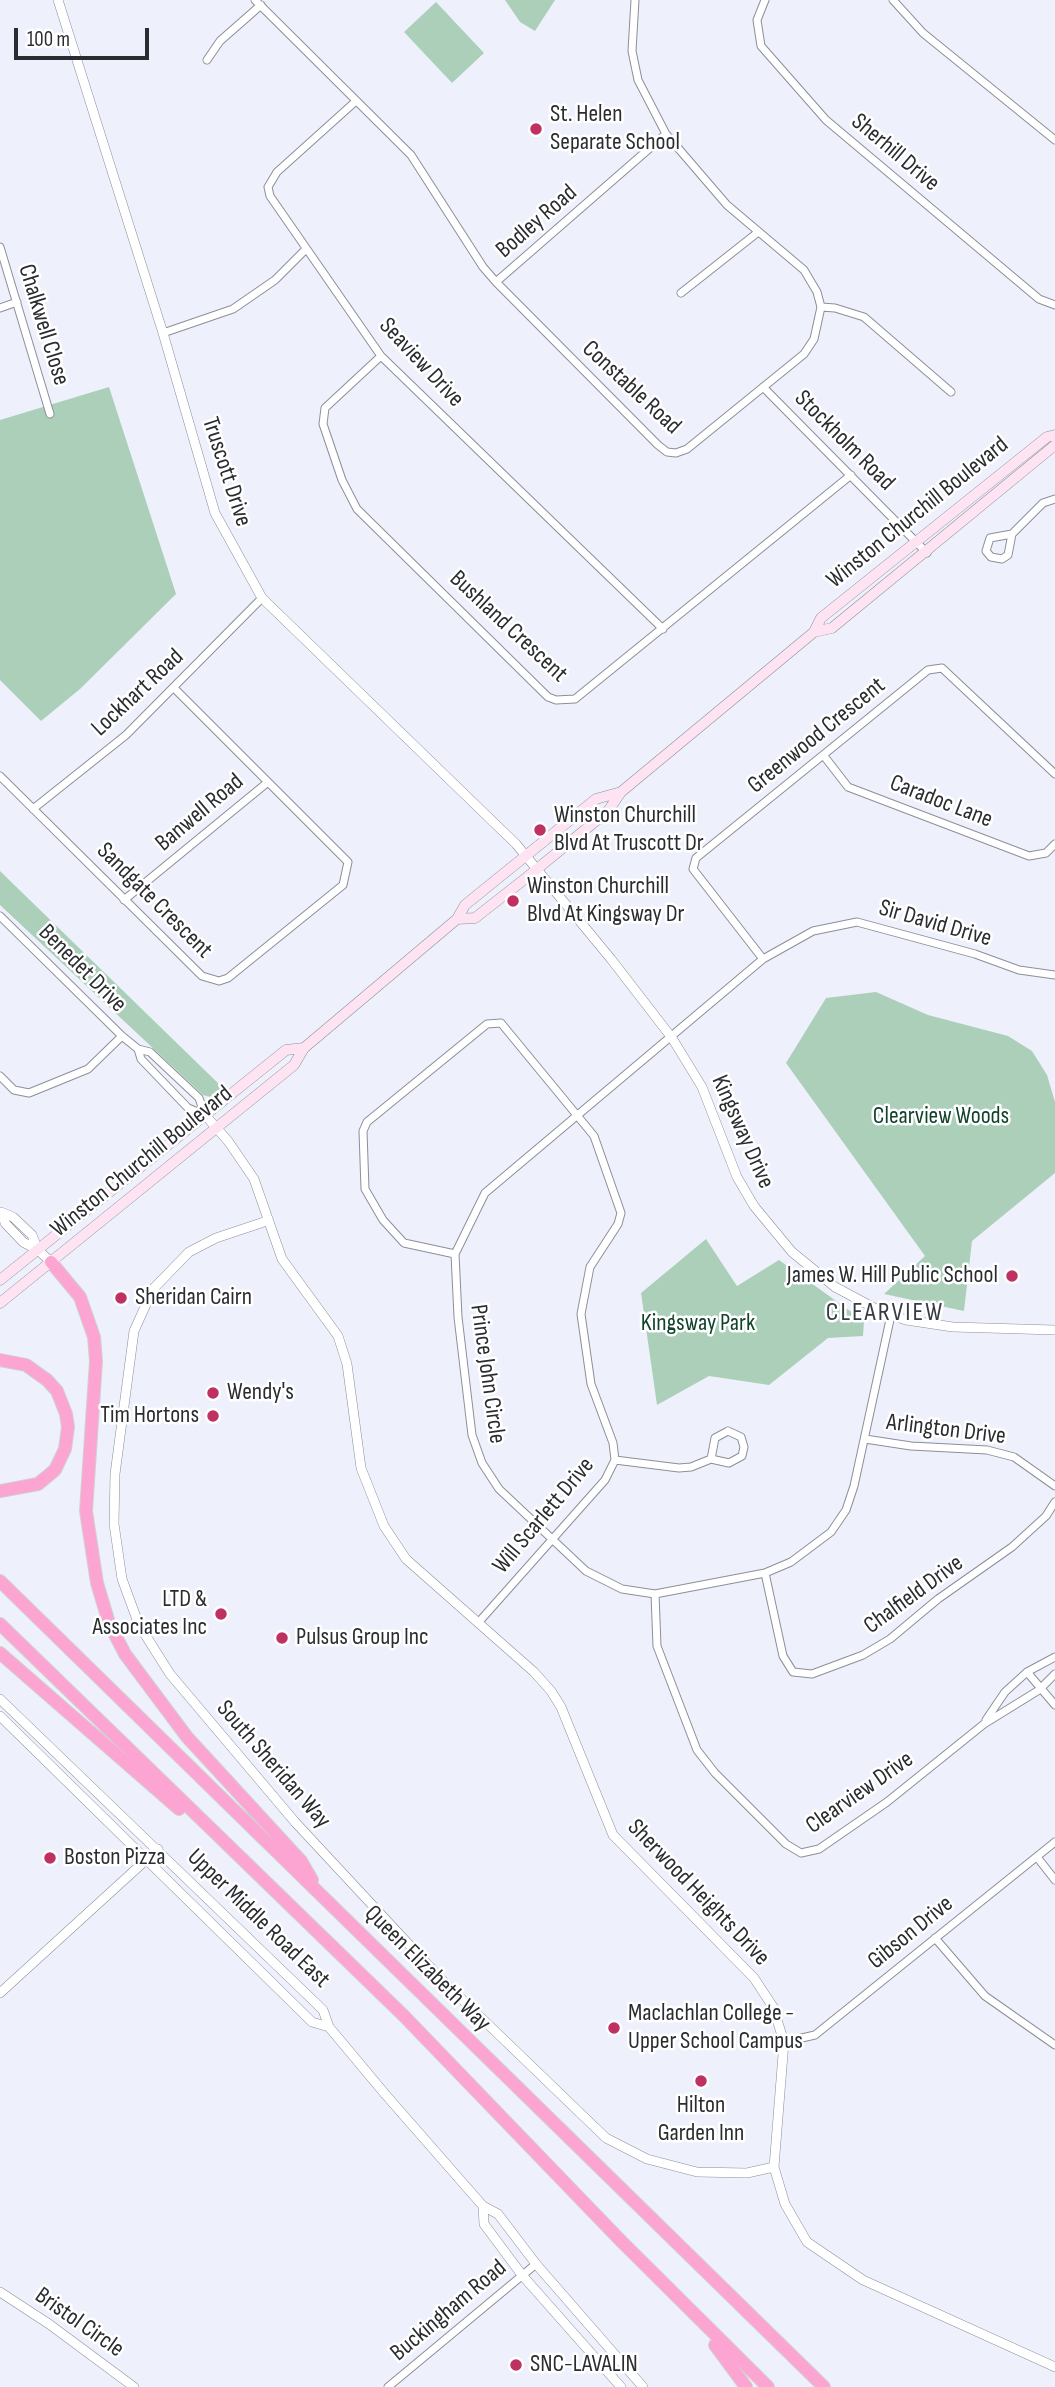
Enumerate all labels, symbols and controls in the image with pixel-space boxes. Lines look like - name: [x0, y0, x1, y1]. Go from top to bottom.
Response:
- scale bar: [18, 14, 152, 58]
- text: 100 m: [27, 27, 70, 52]
- place label: St. Helen Separate School: [550, 101, 680, 157]
- street label: Sherhill Drive: [845, 108, 945, 198]
- marker: St. Helen Separate School: [528, 121, 544, 137]
- street label: Bodley Road: [491, 179, 583, 265]
- street label: Chalkwell Close: [11, 261, 75, 389]
- street label: Seaview Drive: [372, 312, 470, 414]
- street label: Constable Road: [576, 335, 686, 441]
- street label: Stockholm Road: [788, 385, 900, 497]
- street label: Truscott Drive: [195, 414, 257, 530]
- street label: Winston Churchill Boulevard: [822, 431, 1014, 595]
- street label: Bushland Crescent: [443, 565, 573, 689]
- street label: Lockhart Road: [86, 643, 190, 743]
- street label: Greenwood Crescent: [742, 672, 892, 800]
- street label: Banwell Road: [150, 768, 250, 858]
- street label: Caradoc Lane: [886, 769, 996, 835]
- place label: Winston Churchill Blvd At Truscott Dr: [554, 802, 704, 858]
- marker: Winston Churchill Blvd At Truscott Dr: [532, 822, 548, 838]
- street label: Sandgate Crescent: [90, 837, 218, 965]
- place label: Winston Churchill Blvd At Kingsway Dr: [527, 873, 684, 929]
- marker: Winston Churchill Blvd At Kingsway Dr: [505, 893, 521, 909]
- street label: Sir David Drive: [875, 894, 995, 954]
- street label: Benedet Drive: [32, 919, 132, 1019]
- street label: Kingsway Drive: [704, 1071, 780, 1193]
- street label: Winston Churchill Boulevard: [46, 1080, 238, 1244]
- park label: Clearview Woods: [873, 1103, 1009, 1131]
- place label: James W. Hill Public School: [787, 1262, 998, 1290]
- marker: James W. Hill Public School: [1004, 1268, 1020, 1284]
- place label: Sheridan Cairn: [135, 1284, 252, 1312]
- marker: Sheridan Cairn: [113, 1290, 129, 1306]
- district label: CLEARVIEW: [827, 1297, 943, 1329]
- street label: Prince John Circle: [463, 1303, 511, 1445]
- park label: Kingsway Park: [641, 1310, 755, 1338]
- place label: Wendy's: [227, 1379, 294, 1407]
- marker: Wendy's: [205, 1385, 221, 1401]
- place label: Tim Hortons: [100, 1402, 199, 1430]
- marker: Tim Hortons: [205, 1408, 221, 1424]
- street label: Arlington Drive: [885, 1408, 1007, 1452]
- street label: Will Scarlett Drive: [487, 1452, 601, 1580]
- street label: Chalfield Drive: [859, 1549, 969, 1641]
- place label: LTD & Associates Inc: [92, 1586, 207, 1642]
- marker: LTD & Associates Inc: [213, 1606, 229, 1622]
- place label: Pulsus Group Inc: [296, 1624, 429, 1652]
- marker: Pulsus Group Inc: [274, 1630, 290, 1646]
- street label: South Sheridan Way: [210, 1695, 336, 1835]
- street label: Clearview Drive: [801, 1745, 919, 1841]
- street label: Sherwood Heights Drive: [621, 1814, 775, 1972]
- place label: Boston Pizza: [64, 1844, 165, 1872]
- street label: Upper Middle Road East: [181, 1844, 335, 1994]
- marker: Boston Pizza: [42, 1850, 58, 1866]
- street label: Gibson Drive: [863, 1890, 959, 1976]
- street label: Queen Elizabeth Way: [358, 1900, 496, 2038]
- place label: Maclachlan College - Upper School Campus: [628, 2000, 803, 2056]
- marker: Maclachlan College - Upper School Campus: [606, 2020, 622, 2036]
- marker: Hilton Garden Inn: [693, 2073, 709, 2089]
- place label: Hilton Garden Inn: [658, 2092, 744, 2148]
- street label: Buckingham Road: [385, 2254, 513, 2368]
- street label: Bristol Circle: [29, 2282, 129, 2364]
- place label: SNC-LAVALIN: [530, 2351, 638, 2379]
- marker: SNC-LAVALIN: [508, 2357, 524, 2373]

